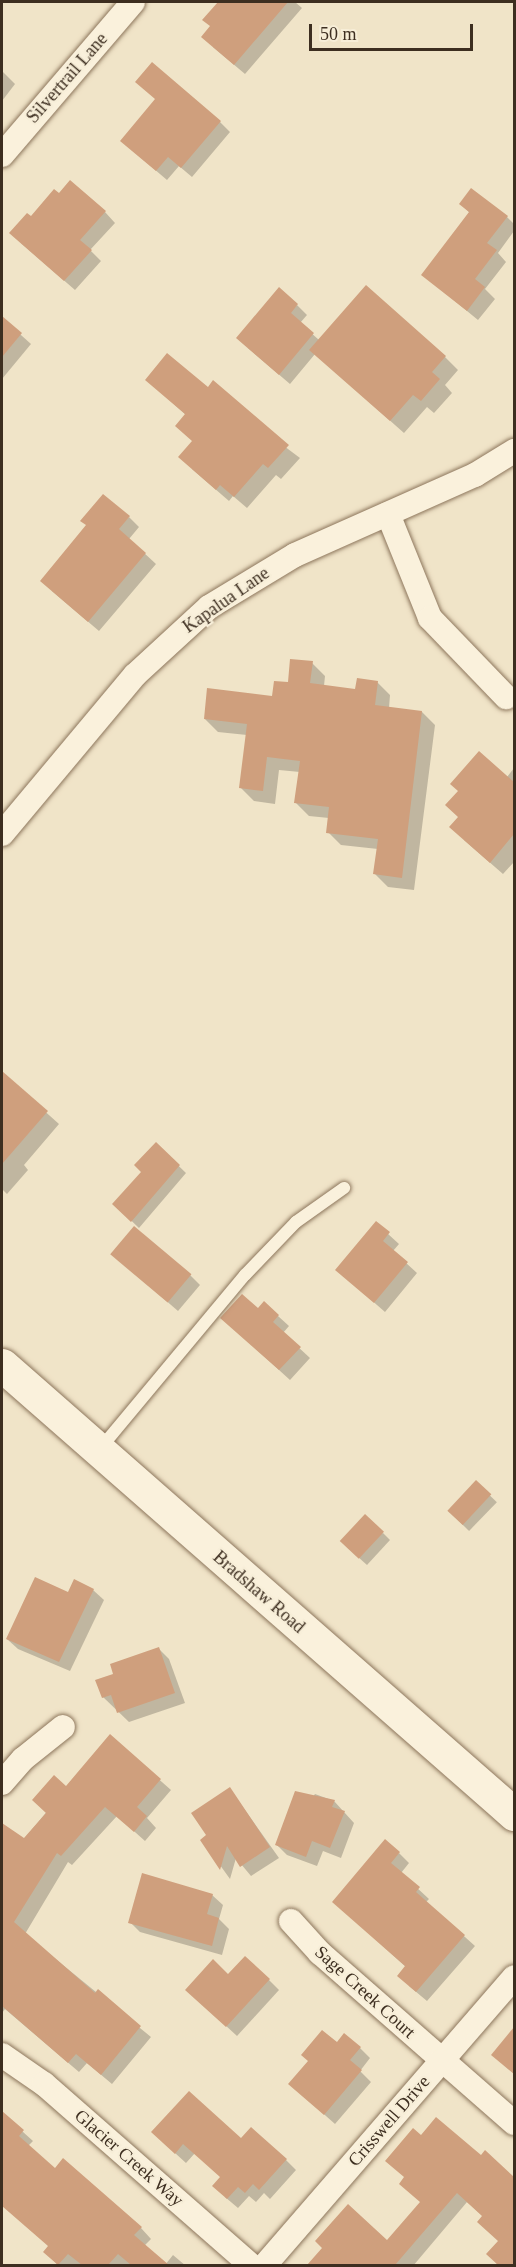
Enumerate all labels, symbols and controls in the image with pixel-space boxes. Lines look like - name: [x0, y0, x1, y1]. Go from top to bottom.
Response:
- scale bar: [312, 12, 476, 50]
- text: 50 m: [320, 24, 357, 44]
- street label: Silvertrail Lane: [22, 28, 112, 128]
- street label: Kapalua Lane: [179, 562, 273, 638]
- street label: Bradshaw Road: [209, 1546, 309, 1638]
- street label: Sage Creek Court: [310, 1941, 420, 2043]
- street label: Crisswell Drive: [344, 2071, 434, 2171]
- street label: Glacier Creek Way: [70, 2105, 188, 2211]

